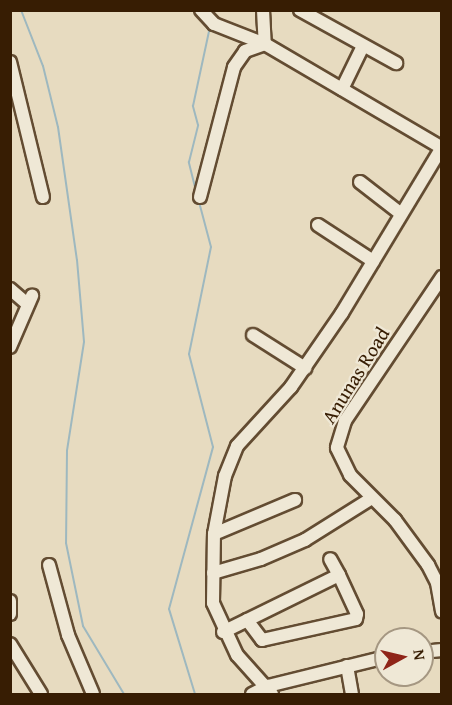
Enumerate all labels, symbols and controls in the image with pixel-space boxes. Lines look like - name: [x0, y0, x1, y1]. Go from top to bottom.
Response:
- street label: Anunas Road: [316, 322, 394, 428]
- north arrow: [374, 627, 434, 687]
- text: N: [407, 648, 432, 662]

